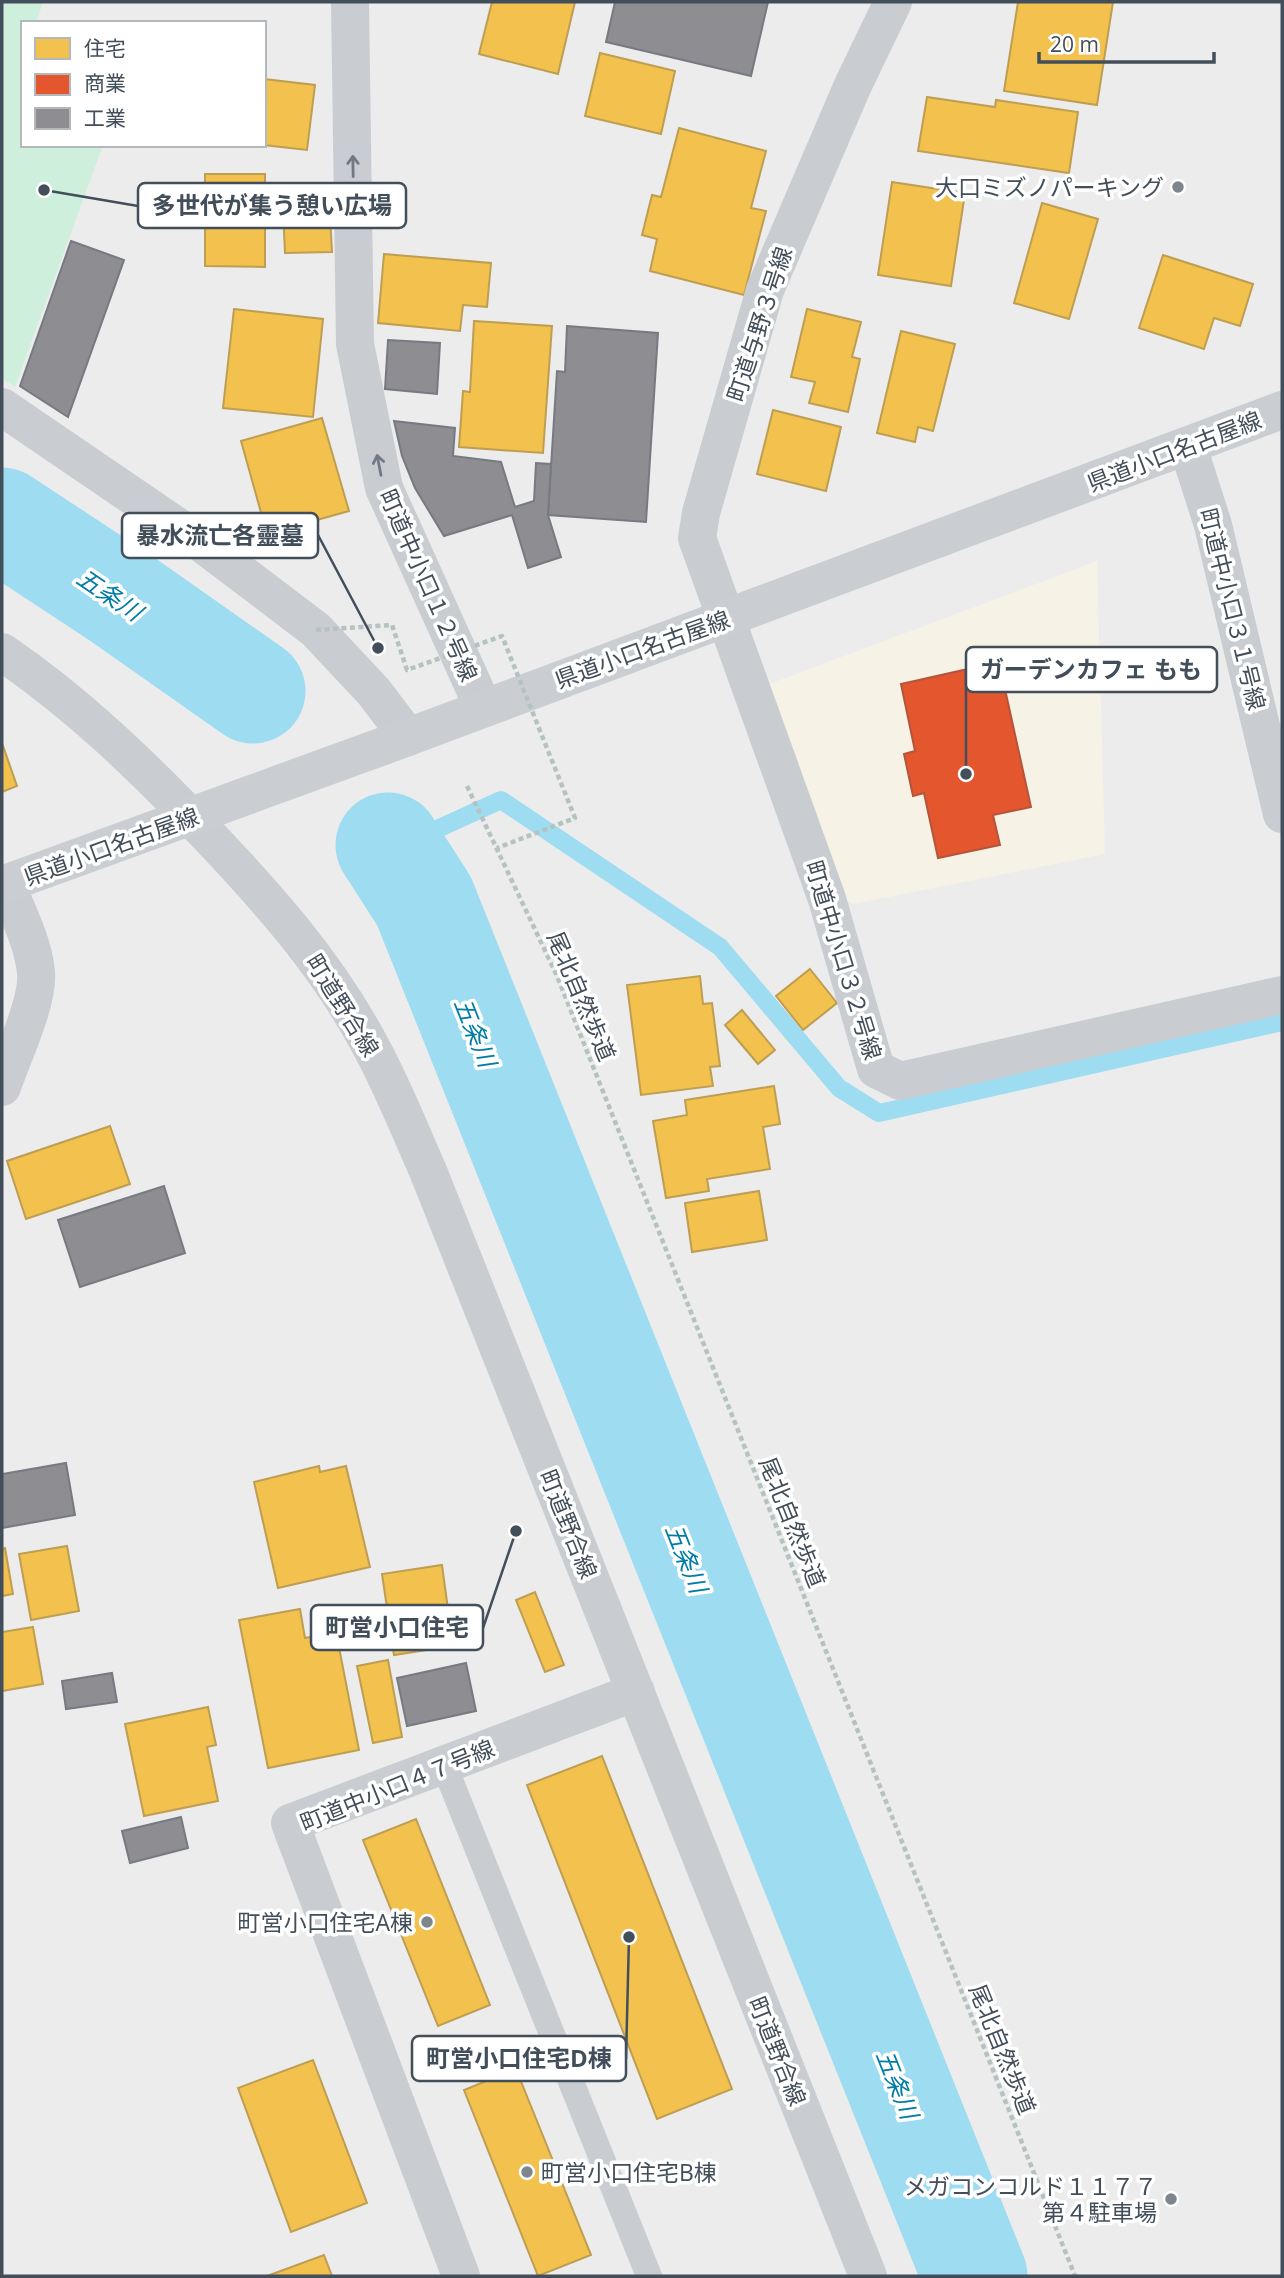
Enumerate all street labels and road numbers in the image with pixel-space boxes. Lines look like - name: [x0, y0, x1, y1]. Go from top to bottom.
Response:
- street label: 町道与野３号線: [719, 242, 799, 406]
- street label: 県道小口名古屋線: [1082, 403, 1266, 499]
- street label: 町道中小口１２号線: [372, 484, 486, 686]
- street label: 町道中小口３１号線: [1192, 505, 1274, 713]
- street label: 県道小口名古屋線: [550, 602, 734, 696]
- street label: 県道小口名古屋線: [19, 799, 203, 893]
- street label: 町道中小口３２号線: [798, 856, 890, 1064]
- street label: 尾北自然歩道: [540, 926, 624, 1066]
- street label: 町道野合線: [299, 948, 387, 1062]
- street label: 尾北自然歩道: [752, 1452, 834, 1592]
- street label: 町道野合線: [533, 1465, 605, 1583]
- street label: 町道中小口４７号線: [295, 1731, 499, 1839]
- street label: 尾北自然歩道: [962, 1979, 1044, 2119]
- street label: 町道野合線: [742, 1992, 814, 2110]

